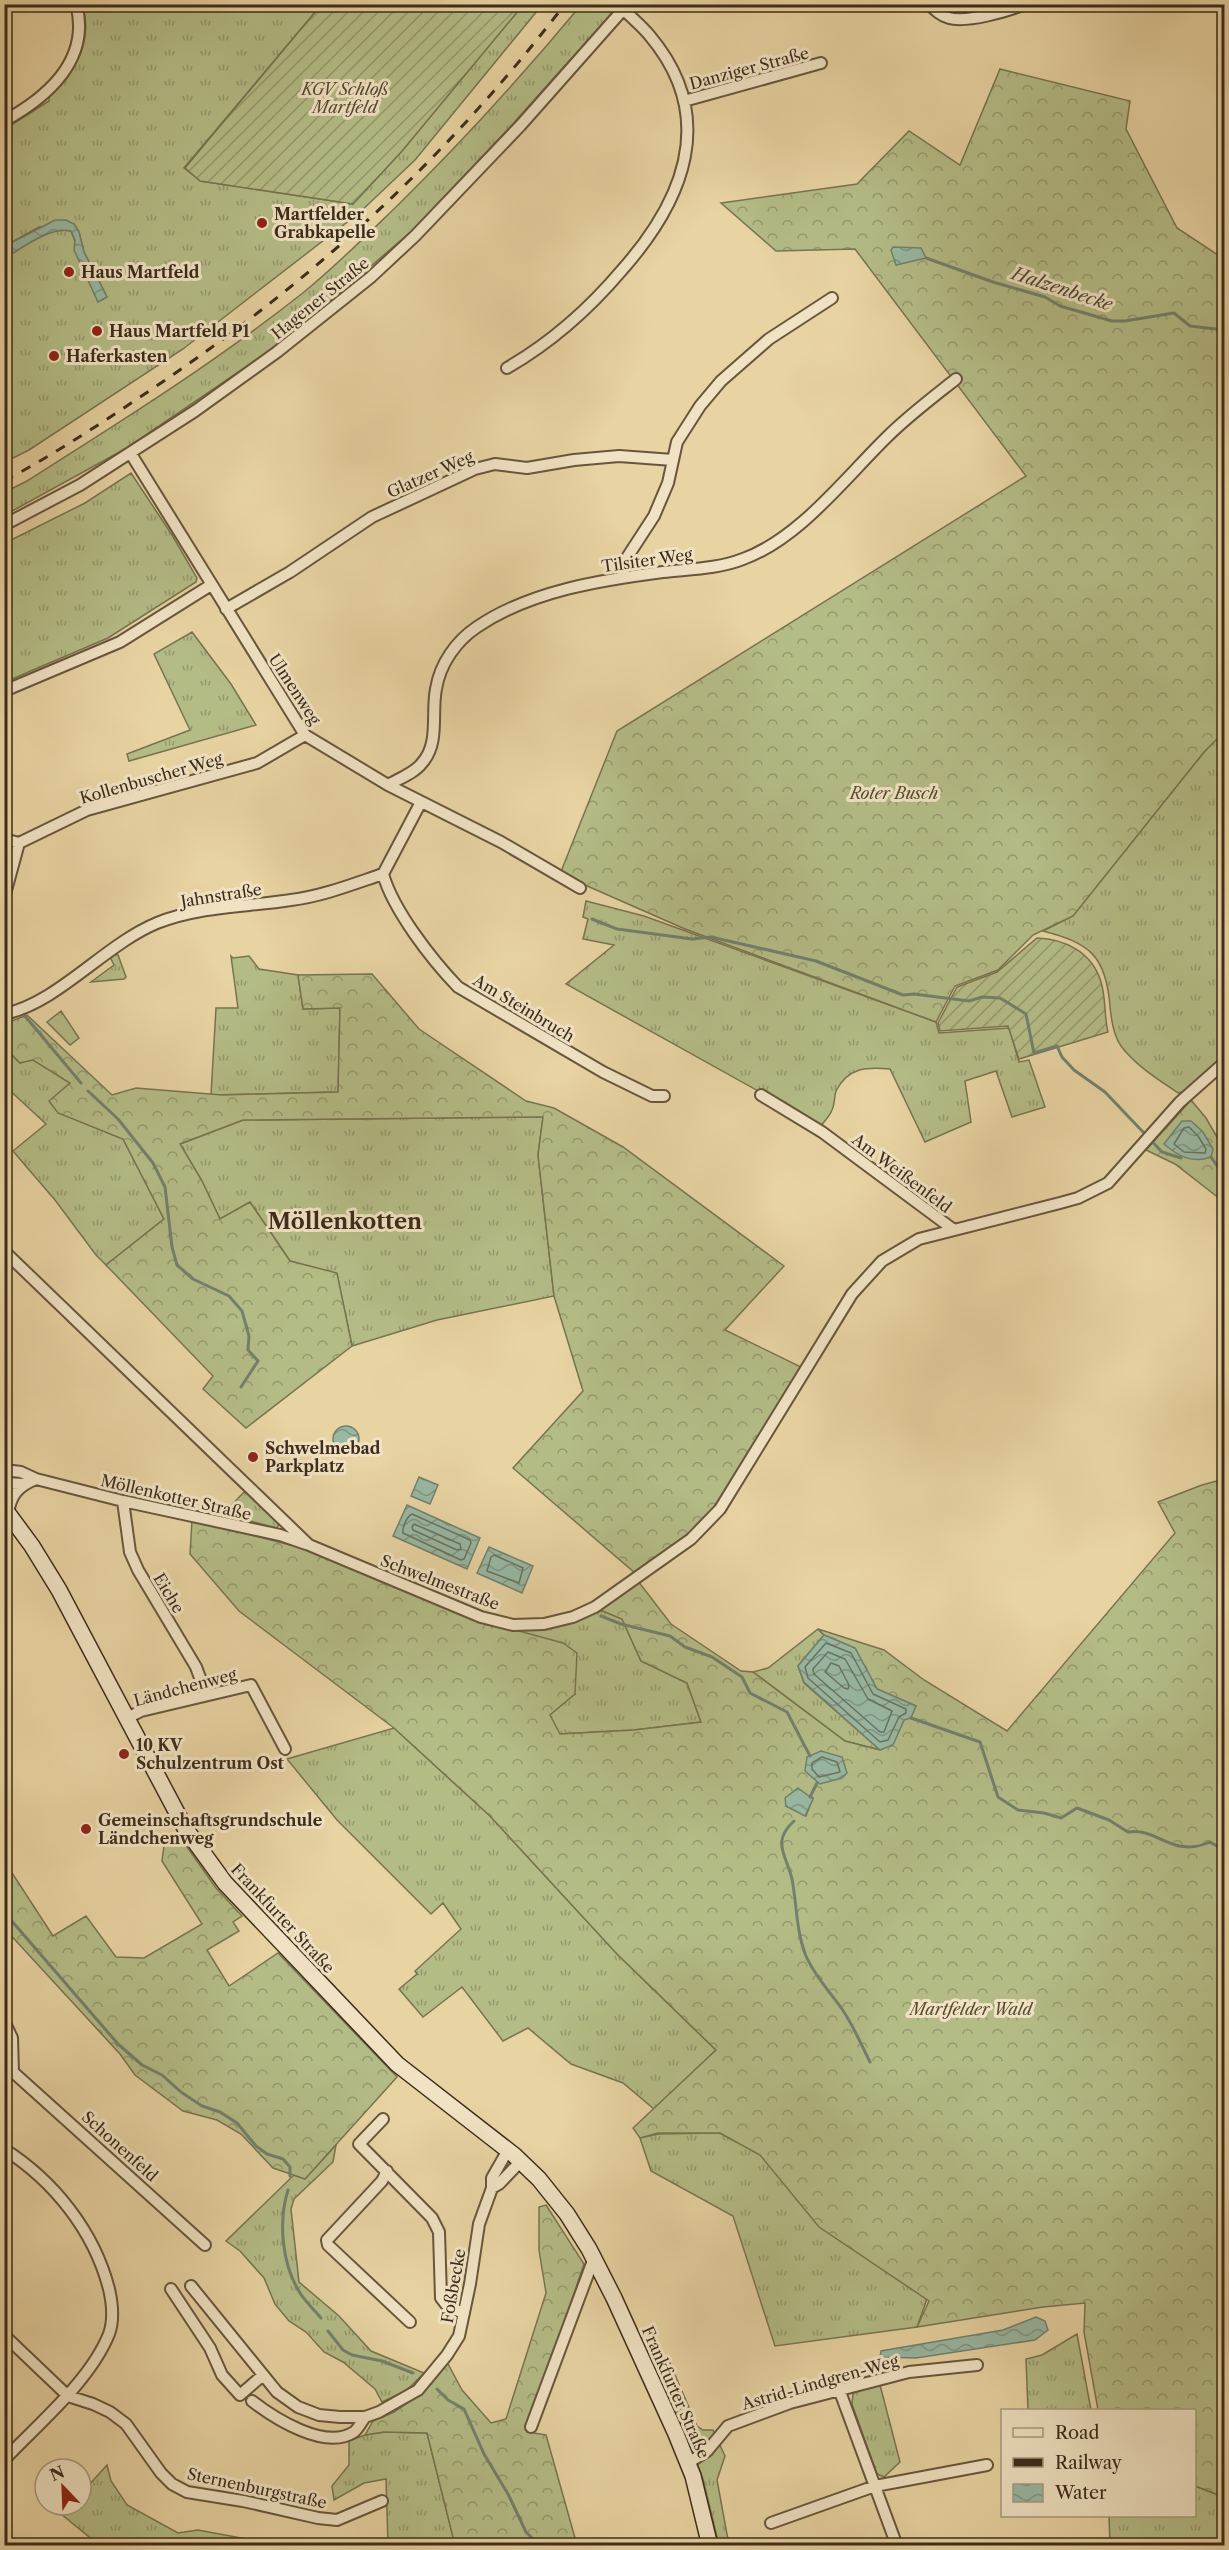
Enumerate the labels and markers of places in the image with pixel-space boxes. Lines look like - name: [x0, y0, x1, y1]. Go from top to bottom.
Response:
- place label: Martfelder Grabkapelle: [274, 204, 376, 242]
- marker: Martfelder Grabkapelle: [255, 216, 269, 230]
- place label: Haus Martfeld: [81, 262, 200, 282]
- marker: Haus Martfeld: [62, 265, 76, 279]
- place label: Haus Martfeld P1: [109, 321, 251, 341]
- marker: Haus Martfeld P1: [90, 324, 104, 338]
- place label: Haferkasten: [66, 346, 168, 366]
- marker: Haferkasten: [47, 349, 61, 363]
- place label: Schwelmebad Parkplatz: [265, 1438, 381, 1476]
- marker: Schwelmebad Parkplatz: [246, 1450, 260, 1464]
- place label: 10 KV Schulzentrum Ost: [136, 1735, 285, 1773]
- marker: 10 KV Schulzentrum Ost: [117, 1747, 131, 1761]
- place label: Gemeinschaftsgrundschule Ländchenweg: [98, 1810, 323, 1848]
- marker: Gemeinschaftsgrundschule Ländchenweg: [79, 1822, 93, 1836]

